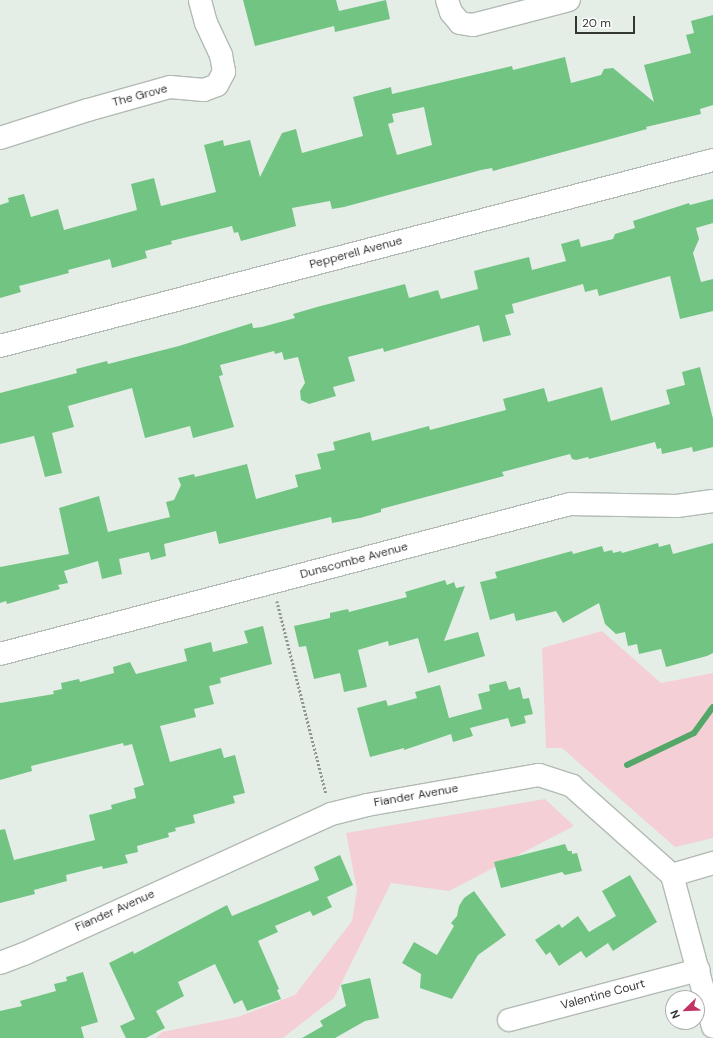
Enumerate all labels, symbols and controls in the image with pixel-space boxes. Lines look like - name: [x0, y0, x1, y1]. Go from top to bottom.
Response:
- scale bar: [577, 8, 637, 34]
- text: 20 m: [582, 15, 611, 31]
- street label: The Grove: [111, 82, 169, 110]
- street label: Pepperell Avenue: [308, 234, 404, 272]
- street label: Dunscombe Avenue: [299, 540, 409, 582]
- street label: Fiander Avenue: [373, 781, 459, 811]
- street label: Fiander Avenue: [73, 887, 157, 935]
- street label: Valentine Court: [559, 977, 647, 1013]
- north arrow: [665, 990, 705, 1030]
- text: N: [667, 1008, 683, 1021]

